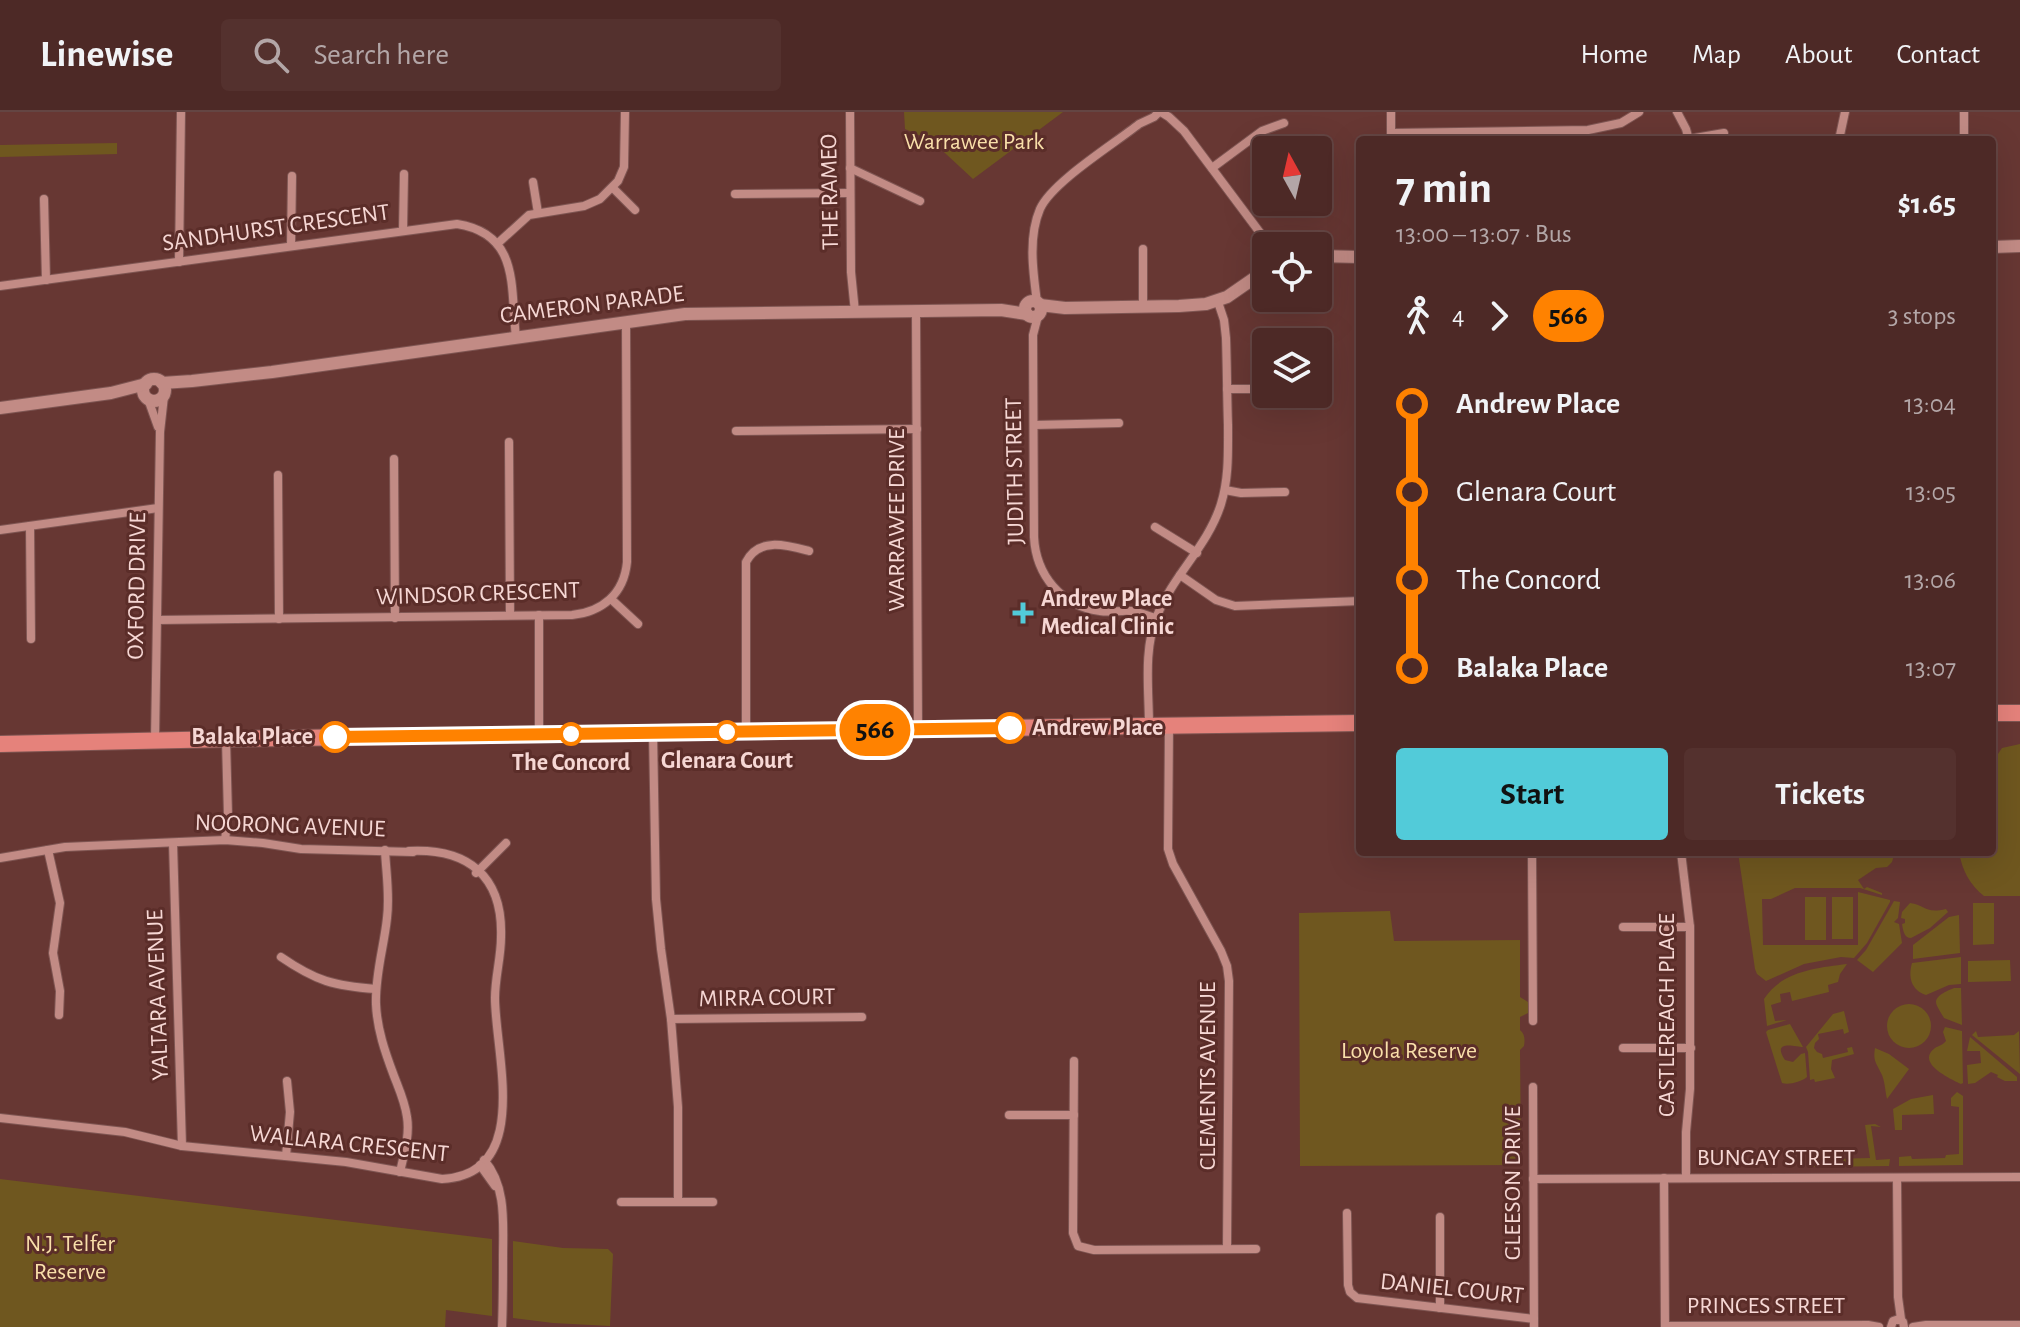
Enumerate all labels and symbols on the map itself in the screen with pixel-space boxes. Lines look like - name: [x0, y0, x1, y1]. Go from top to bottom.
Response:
- park label: Warrawee Park: [904, 130, 1044, 154]
- street label: THE RAMEO: [817, 134, 843, 250]
- north arrow: [1252, 136, 1332, 216]
- street label: SANDHURST CRESCENT: [161, 200, 391, 256]
- street label: CAMERON PARADE: [499, 282, 686, 328]
- street label: JUDITH STREET: [1002, 397, 1028, 545]
- street label: WARRAWEE DRIVE: [885, 428, 909, 612]
- street label: OXFORD DRIVE: [124, 512, 150, 660]
- street label: WINDSOR CRESCENT: [376, 578, 581, 610]
- place label: Andrew Place Medical Clinic: [1041, 587, 1174, 639]
- marker: Andrew Place Medical Clinic: [1012, 602, 1034, 624]
- line badge: 566: [829, 704, 921, 756]
- marker: Andrew Place: [995, 713, 1025, 743]
- place label: Andrew Place: [1032, 716, 1163, 740]
- marker: Glenara Court: [716, 721, 738, 743]
- marker: Balaka Place: [320, 722, 350, 752]
- marker: The Concord: [560, 723, 582, 745]
- place label: Balaka Place: [191, 725, 313, 749]
- place label: Glenara Court: [661, 749, 793, 773]
- place label: The Concord: [512, 751, 631, 775]
- street label: NOORONG AVENUE: [194, 811, 386, 841]
- street label: YALTARA AVENUE: [143, 909, 173, 1081]
- street label: CASTLEREAGH PLACE: [1655, 913, 1679, 1117]
- street label: CLEMENTS AVENUE: [1196, 981, 1220, 1170]
- street label: MIRRA COURT: [698, 985, 836, 1011]
- park label: Loyola Reserve: [1341, 1039, 1477, 1063]
- street label: GLEESON DRIVE: [1501, 1105, 1525, 1260]
- street label: WALLARA CRESCENT: [248, 1122, 450, 1166]
- street label: BUNGAY STREET: [1697, 1146, 1856, 1170]
- park label: N.J. Telfer Reserve: [25, 1232, 115, 1284]
- street label: DANIEL COURT: [1379, 1270, 1525, 1308]
- street label: PRINCES STREET: [1687, 1294, 1845, 1318]

